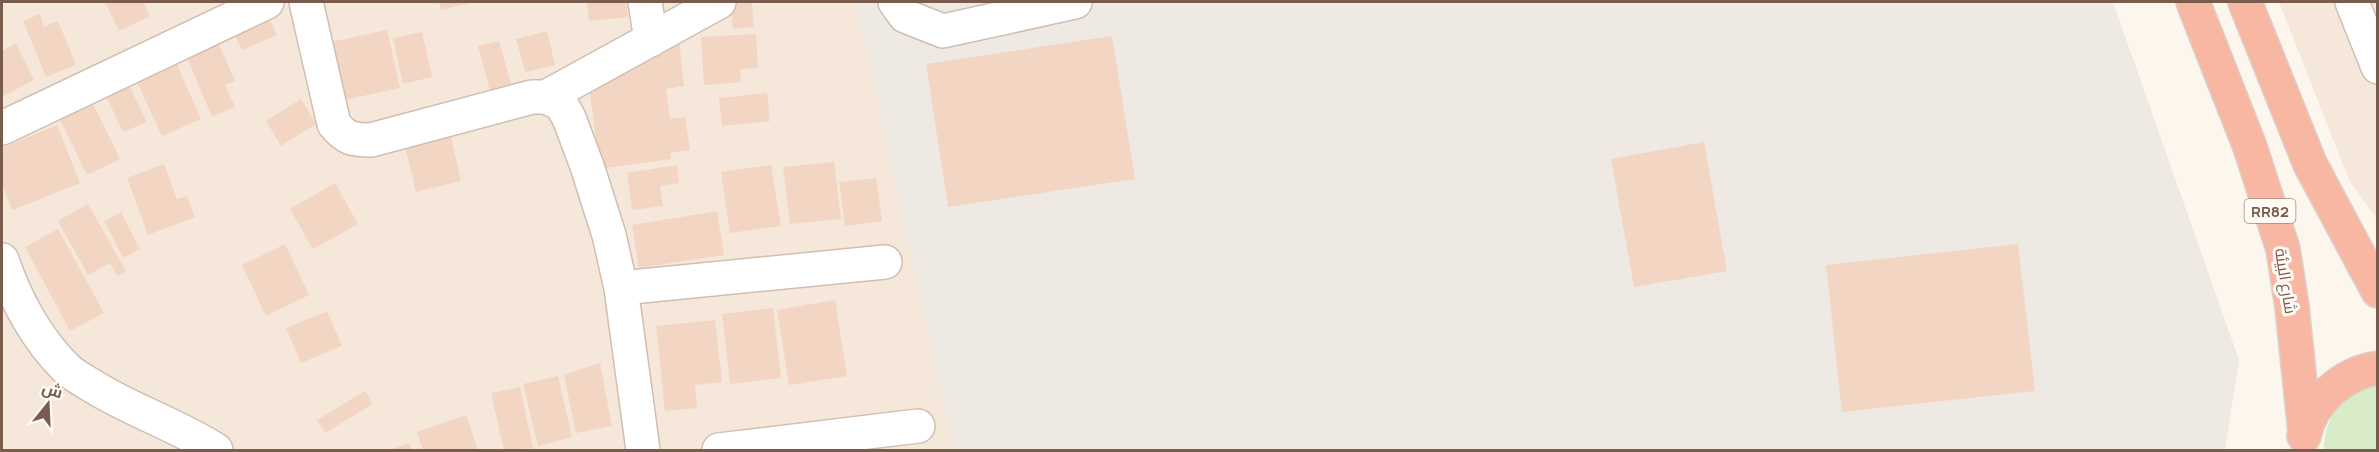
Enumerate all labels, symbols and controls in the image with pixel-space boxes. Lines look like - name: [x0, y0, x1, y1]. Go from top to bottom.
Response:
- road number: RR82: [2244, 199, 2296, 223]
- street label: شارع البيئة: [2269, 247, 2302, 316]
- north arrow: [18, 374, 78, 434]
- text: ش: [39, 376, 66, 403]

